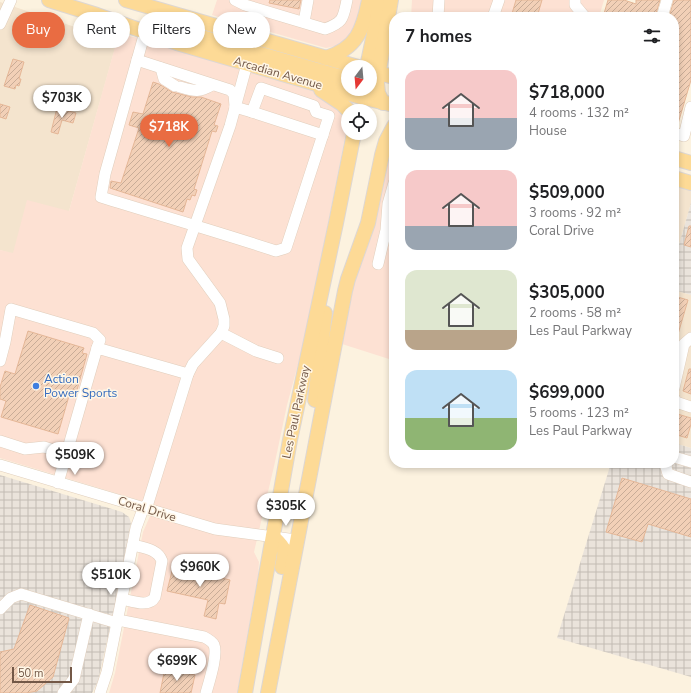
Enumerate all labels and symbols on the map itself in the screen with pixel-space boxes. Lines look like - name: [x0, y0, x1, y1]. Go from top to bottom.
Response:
- street label: Arcadian Avenue: [232, 53, 324, 93]
- north arrow: [341, 60, 377, 96]
- pin: $703K: [34, 85, 90, 119]
- pin: $718K: [141, 114, 197, 148]
- street label: Les Paul Parkway: [278, 363, 314, 460]
- place label: Action Power Sports: [44, 371, 118, 401]
- marker: Action Power Sports: [31, 381, 41, 391]
- pin: $509K: [47, 442, 103, 476]
- street label: Coral Drive: [116, 493, 178, 525]
- pin: $305K: [258, 493, 314, 527]
- pin: $960K: [172, 554, 228, 588]
- pin: $510K: [83, 562, 139, 596]
- pin: $699K: [149, 648, 205, 682]
- scale bar: [12, 665, 72, 684]

